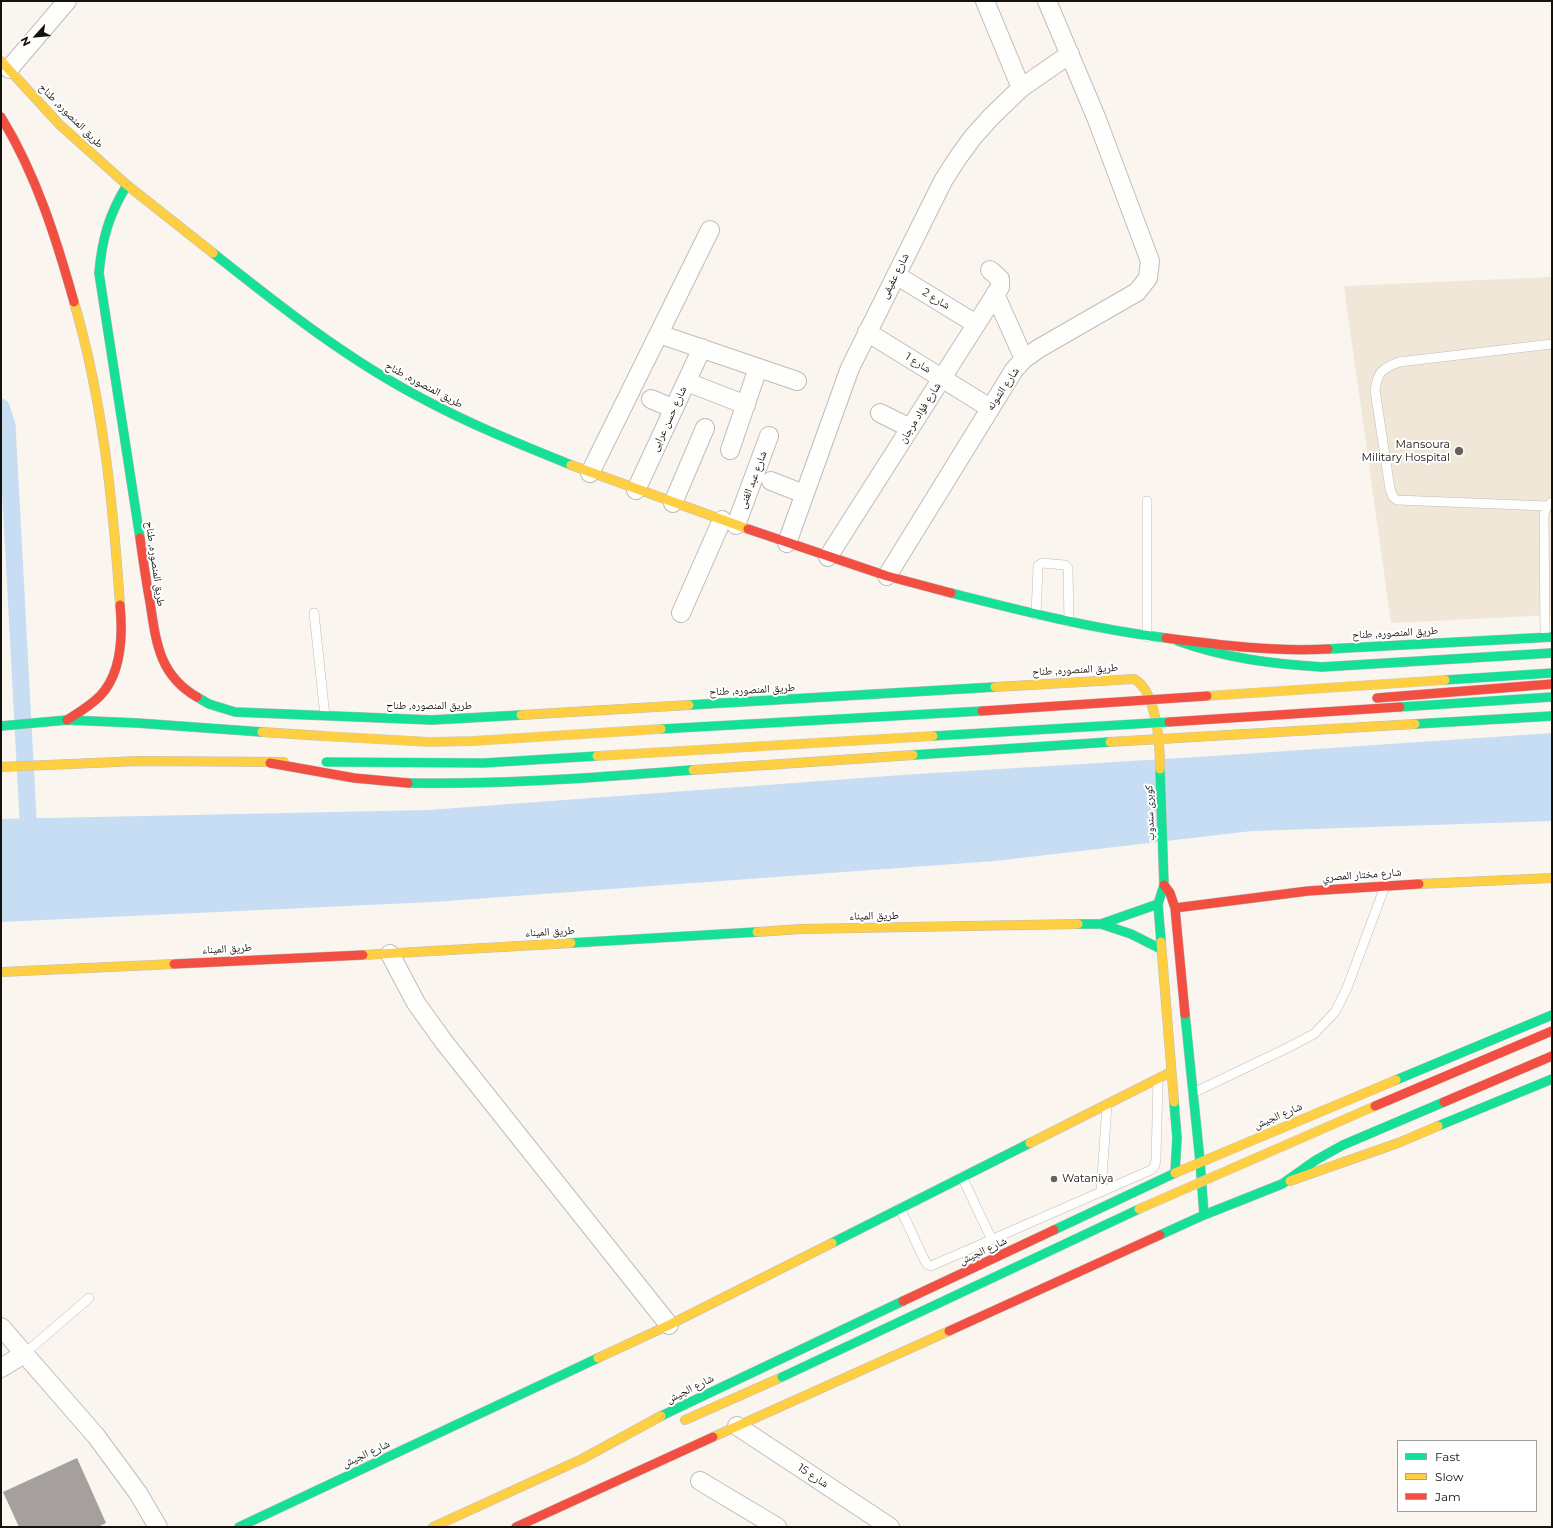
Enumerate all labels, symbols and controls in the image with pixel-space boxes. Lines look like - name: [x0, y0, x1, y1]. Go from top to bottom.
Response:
- north arrow: [16, 16, 56, 56]
- text: N: [17, 34, 34, 49]
- street label: طريق المنصوره, طناح: [36, 81, 106, 151]
- street label: شارع عفيفى: [878, 251, 912, 301]
- street label: شارع 2: [920, 286, 952, 312]
- street label: شارع 1: [903, 350, 933, 376]
- street label: طريق المنصوره, طناح: [383, 359, 465, 411]
- street label: شارع الشونه: [984, 365, 1022, 413]
- street label: شارع فؤاد مرجان: [896, 380, 944, 446]
- street label: شارع حسن عرابى: [648, 384, 690, 454]
- place label: Mansoura Military Hospital: [1362, 438, 1450, 464]
- marker: Mansoura Military Hospital: [1453, 445, 1465, 457]
- street label: شارع عبد الغنى: [736, 449, 770, 511]
- street label: طريق المنصوره, طناح: [142, 520, 168, 608]
- street label: طريق المنصوره, طناح: [1352, 624, 1438, 642]
- street label: طريق المنصوره, طناح: [1032, 661, 1118, 679]
- street label: طريق المنصوره, طناح: [709, 681, 795, 699]
- street label: طريق المنصوره, طناح: [386, 699, 472, 713]
- street label: كوبرى سندوب: [1142, 785, 1158, 841]
- street label: شارع مختار المصري: [1322, 866, 1402, 884]
- street label: طريق الميناء: [849, 909, 899, 923]
- street label: طريق الميناء: [525, 924, 575, 940]
- street label: طريق الميناء: [202, 941, 252, 957]
- street label: شارع الجيش: [1252, 1100, 1304, 1132]
- place label: Wataniya: [1062, 1172, 1113, 1186]
- marker: Wataniya: [1049, 1174, 1059, 1184]
- street label: شارع الجيش: [957, 1234, 1009, 1268]
- street label: شارع الجيش: [664, 1372, 716, 1406]
- street label: شارع الجيش: [340, 1437, 392, 1471]
- legend: [1397, 1440, 1537, 1512]
- text: Fast: [1435, 1449, 1460, 1464]
- street label: شارع 15: [795, 1461, 831, 1491]
- text: Slow: [1435, 1469, 1464, 1484]
- text: Jam: [1435, 1489, 1461, 1504]

